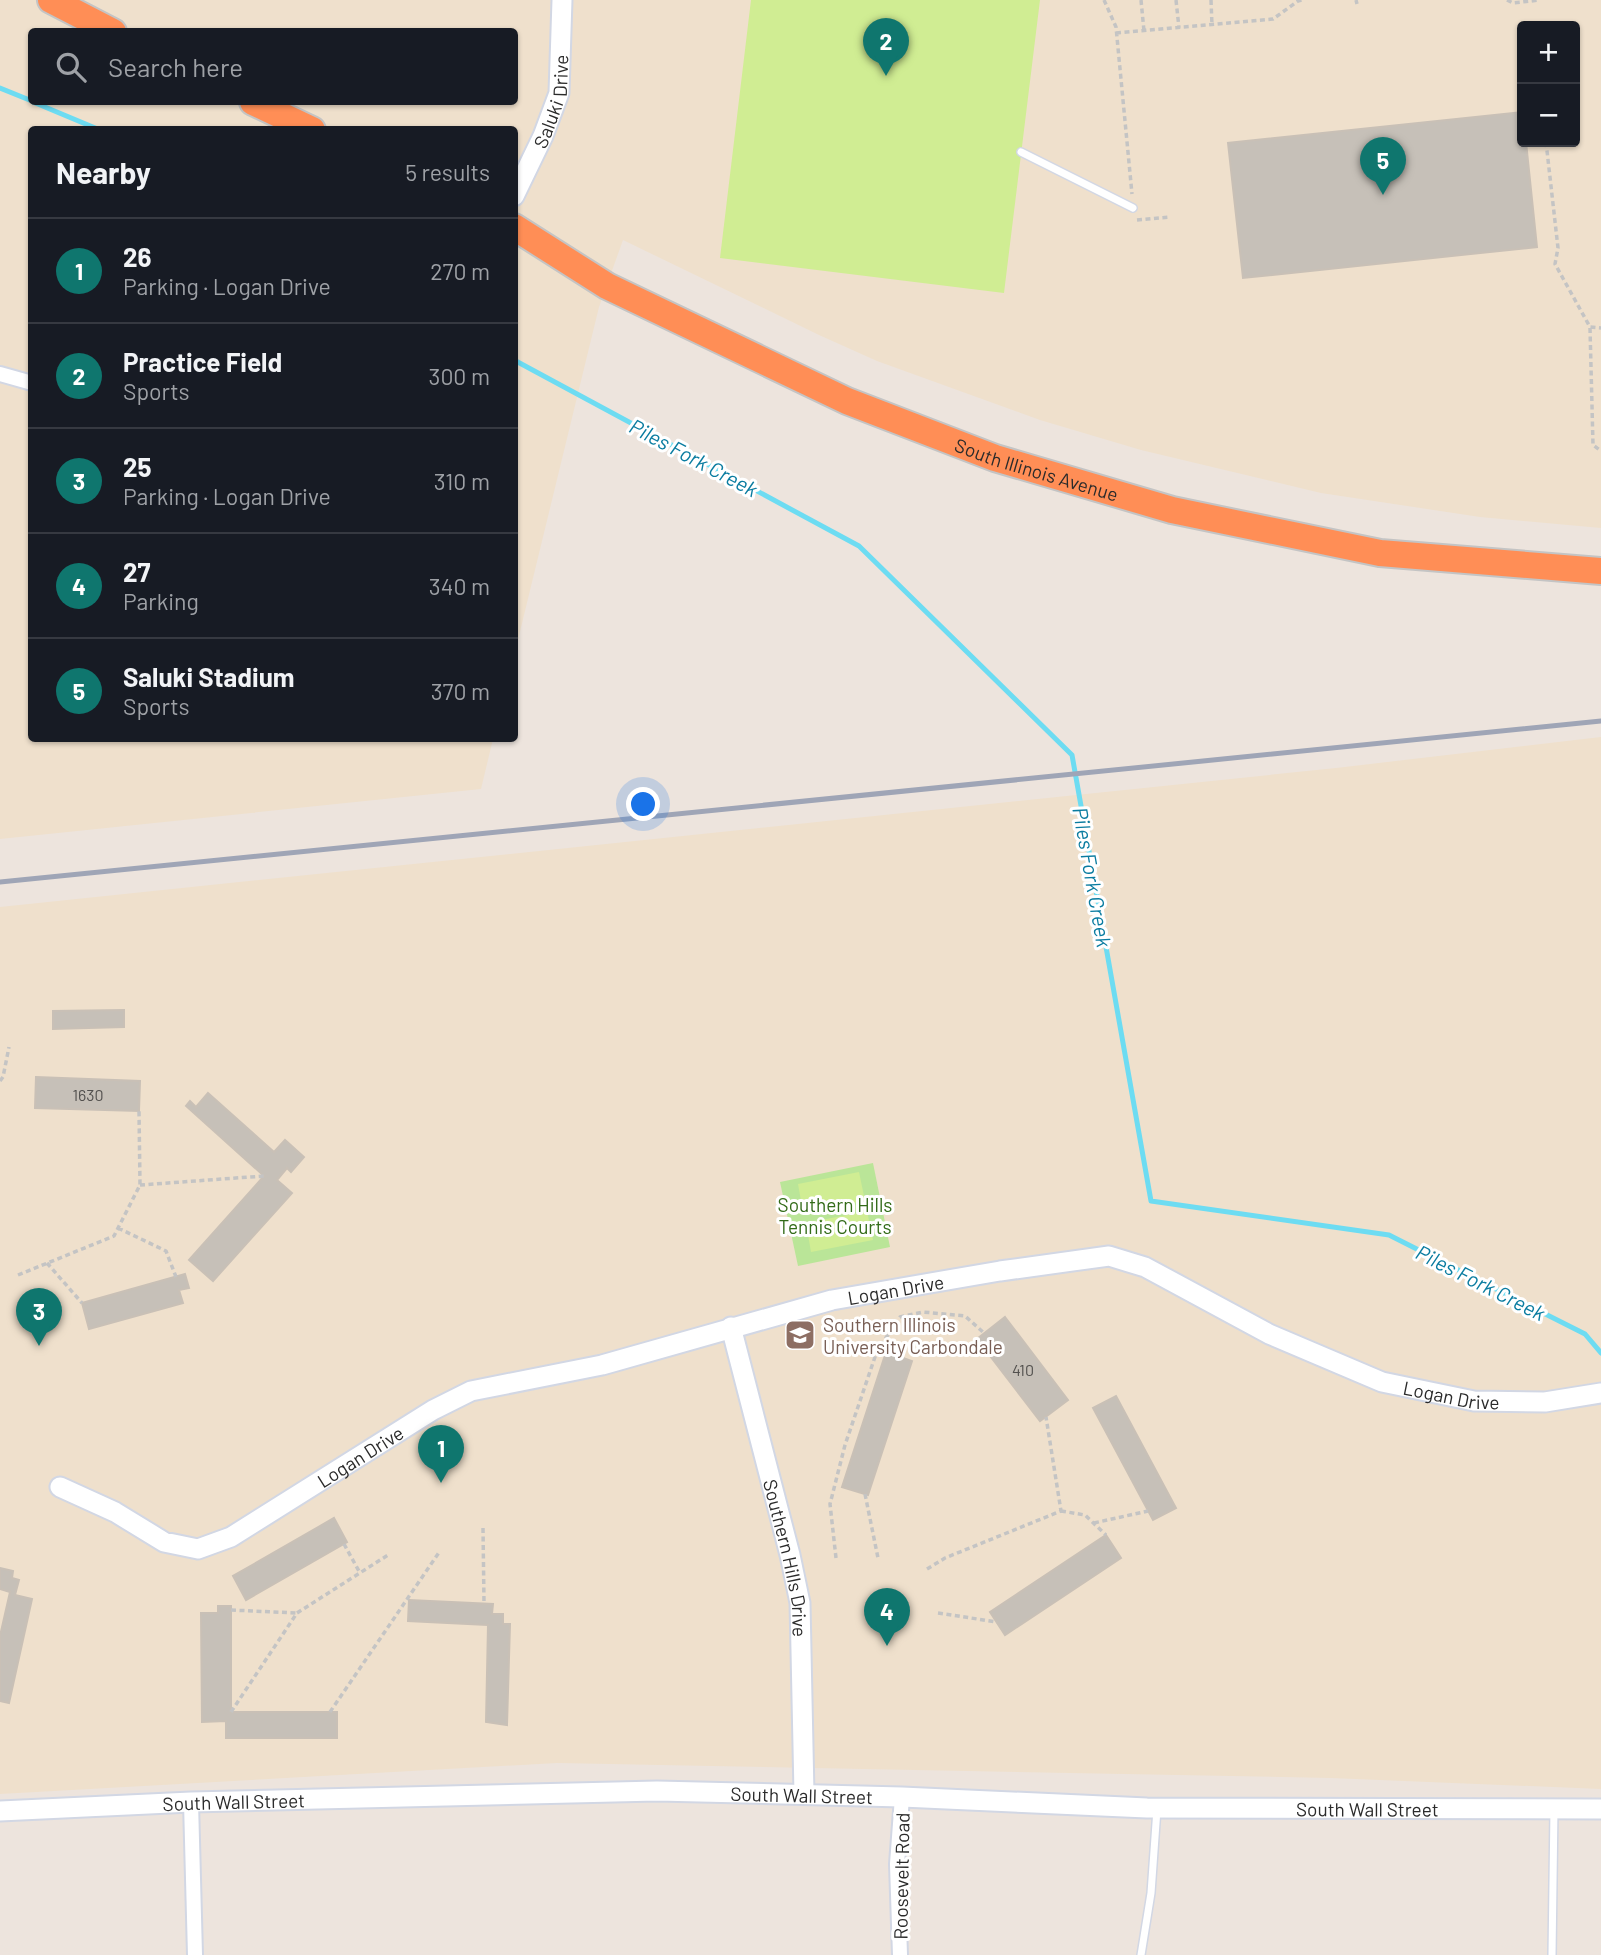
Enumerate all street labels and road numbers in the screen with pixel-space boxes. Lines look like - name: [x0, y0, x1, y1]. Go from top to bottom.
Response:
- street label: Saluki Drive: [528, 54, 572, 151]
- street label: South Illinois Avenue: [952, 432, 1121, 505]
- street label: Logan Drive: [846, 1269, 946, 1309]
- street label: Logan Drive: [1401, 1375, 1500, 1413]
- street label: Logan Drive: [313, 1420, 407, 1492]
- street label: Southern Hills Drive: [759, 1477, 812, 1637]
- street label: South Wall Street: [730, 1781, 873, 1808]
- street label: South Wall Street: [162, 1788, 305, 1815]
- street label: South Wall Street: [1296, 1797, 1439, 1820]
- street label: Roosevelt Road: [888, 1812, 914, 1940]

